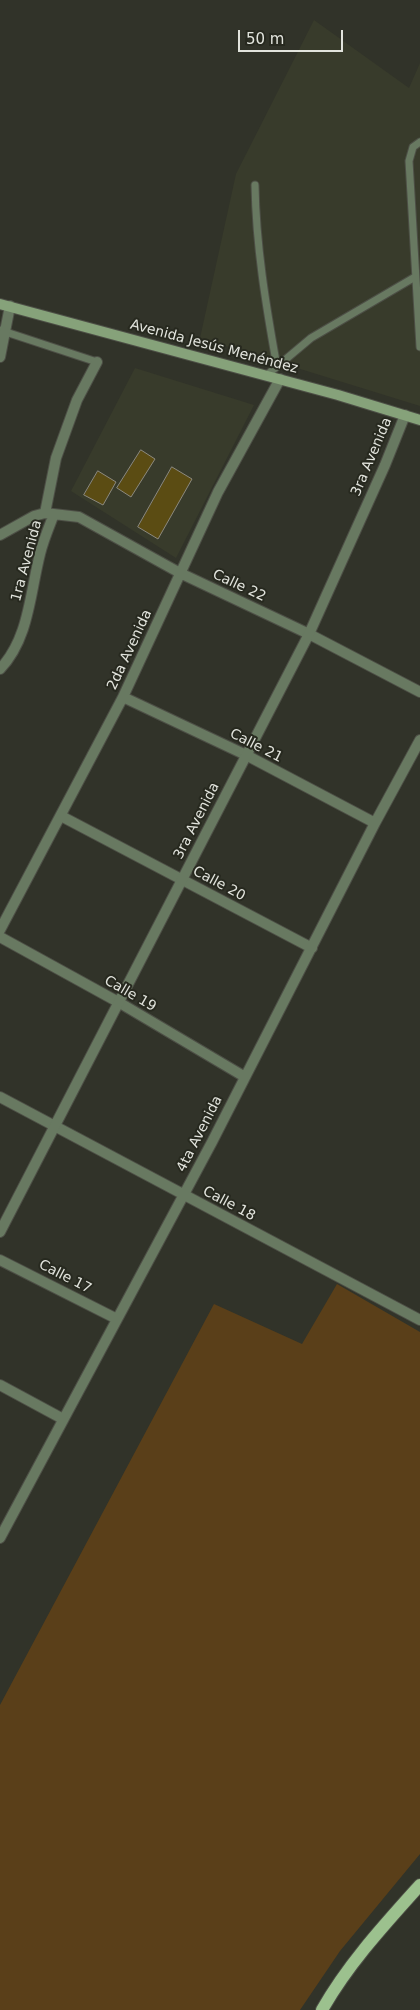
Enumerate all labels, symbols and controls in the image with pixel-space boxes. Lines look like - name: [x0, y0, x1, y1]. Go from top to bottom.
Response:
- scale bar: [240, 20, 345, 52]
- text: 50 m: [246, 30, 284, 48]
- street label: Avenida Jesús Menéndez: [128, 317, 300, 377]
- street label: 3ra Avenida: [348, 415, 396, 499]
- street label: 1ra Avenida: [8, 518, 46, 604]
- street label: Calle 22: [210, 566, 268, 606]
- street label: 2da Avenida: [104, 607, 156, 693]
- street label: Calle 21: [227, 726, 285, 766]
- street label: 3ra Avenida: [171, 780, 223, 862]
- street label: Calle 20: [190, 863, 248, 905]
- street label: Calle 19: [101, 972, 159, 1016]
- street label: 4ta Avenida: [174, 1093, 226, 1175]
- street label: Calle 18: [200, 1183, 258, 1225]
- street label: Calle 17: [36, 1257, 94, 1297]

